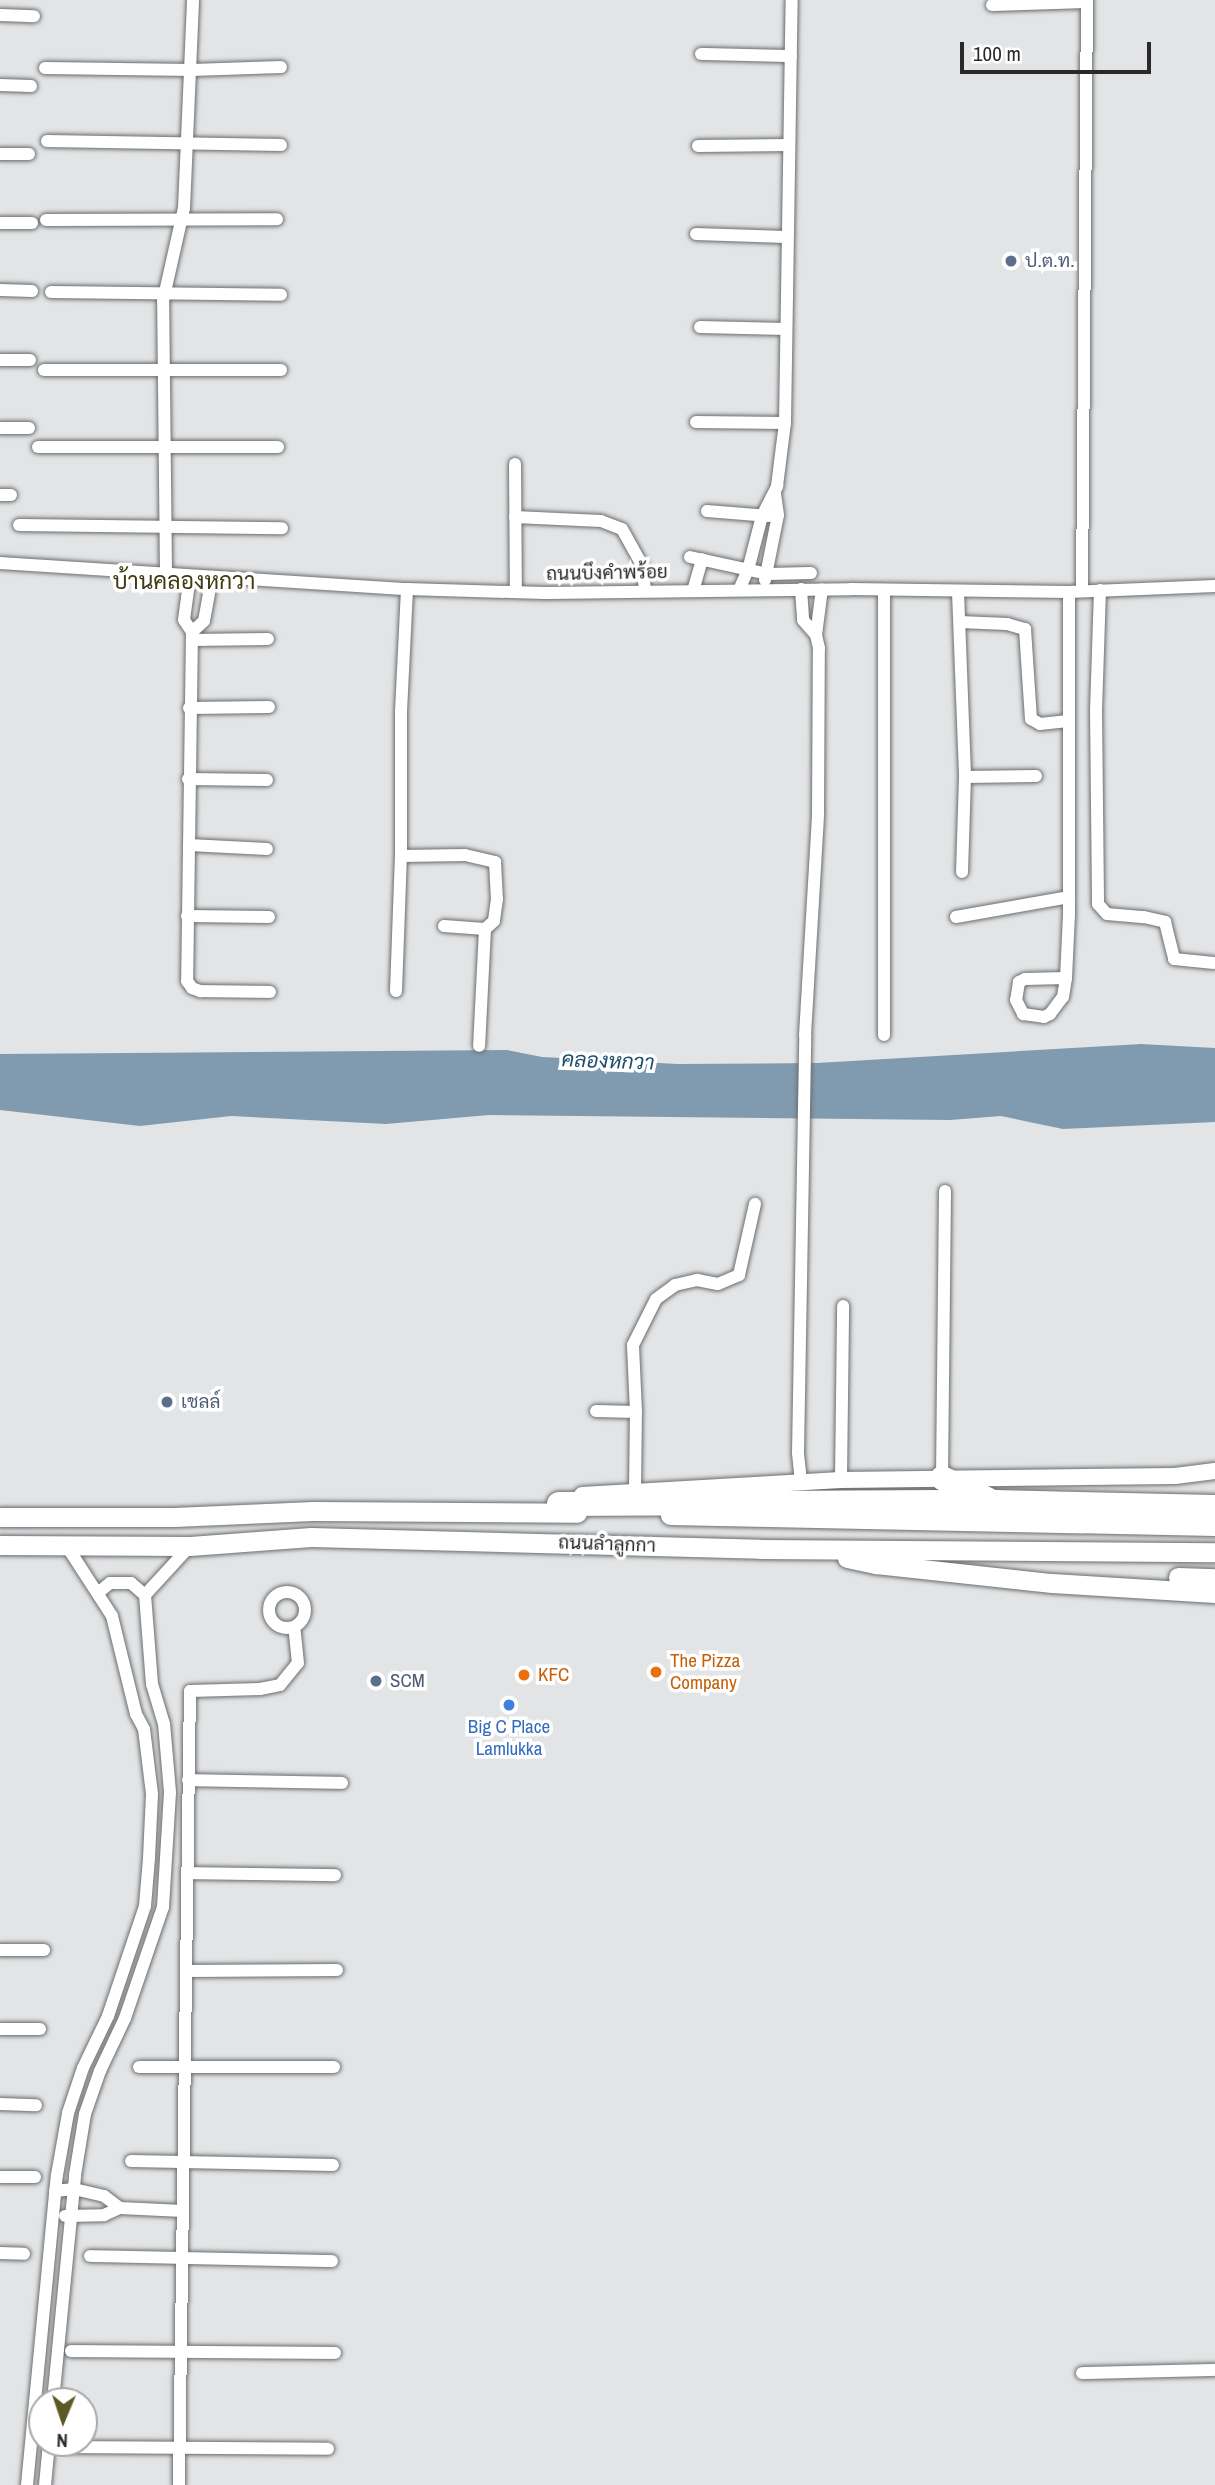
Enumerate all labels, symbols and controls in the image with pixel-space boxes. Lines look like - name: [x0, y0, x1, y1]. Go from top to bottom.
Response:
- scale bar: [963, 28, 1154, 72]
- text: 100 m: [973, 39, 1021, 68]
- place label: ป.ต.ท.: [1025, 250, 1074, 272]
- marker: ป.ต.ท.: [1003, 253, 1019, 269]
- street label: ถนนบึงคำพร้อย: [546, 561, 668, 585]
- district label: บ้านคลองหกวา: [113, 567, 255, 595]
- water label: คลองหกวา: [561, 1047, 655, 1075]
- place label: เชลล์: [181, 1391, 220, 1413]
- marker: เชลล์: [159, 1394, 175, 1410]
- street label: ถนนลำลูกกา: [558, 1531, 656, 1557]
- place label: The Pizza Company: [670, 1650, 740, 1694]
- place label: KFC: [538, 1664, 569, 1686]
- marker: The Pizza Company: [648, 1664, 664, 1680]
- marker: KFC: [516, 1667, 532, 1683]
- place label: SCM: [390, 1670, 425, 1692]
- marker: SCM: [368, 1673, 384, 1689]
- marker: Big C Place Lamlukka: [501, 1697, 517, 1713]
- place label: Big C Place Lamlukka: [468, 1716, 550, 1760]
- north arrow: [28, 2387, 98, 2457]
- text: N: [56, 2428, 68, 2454]

